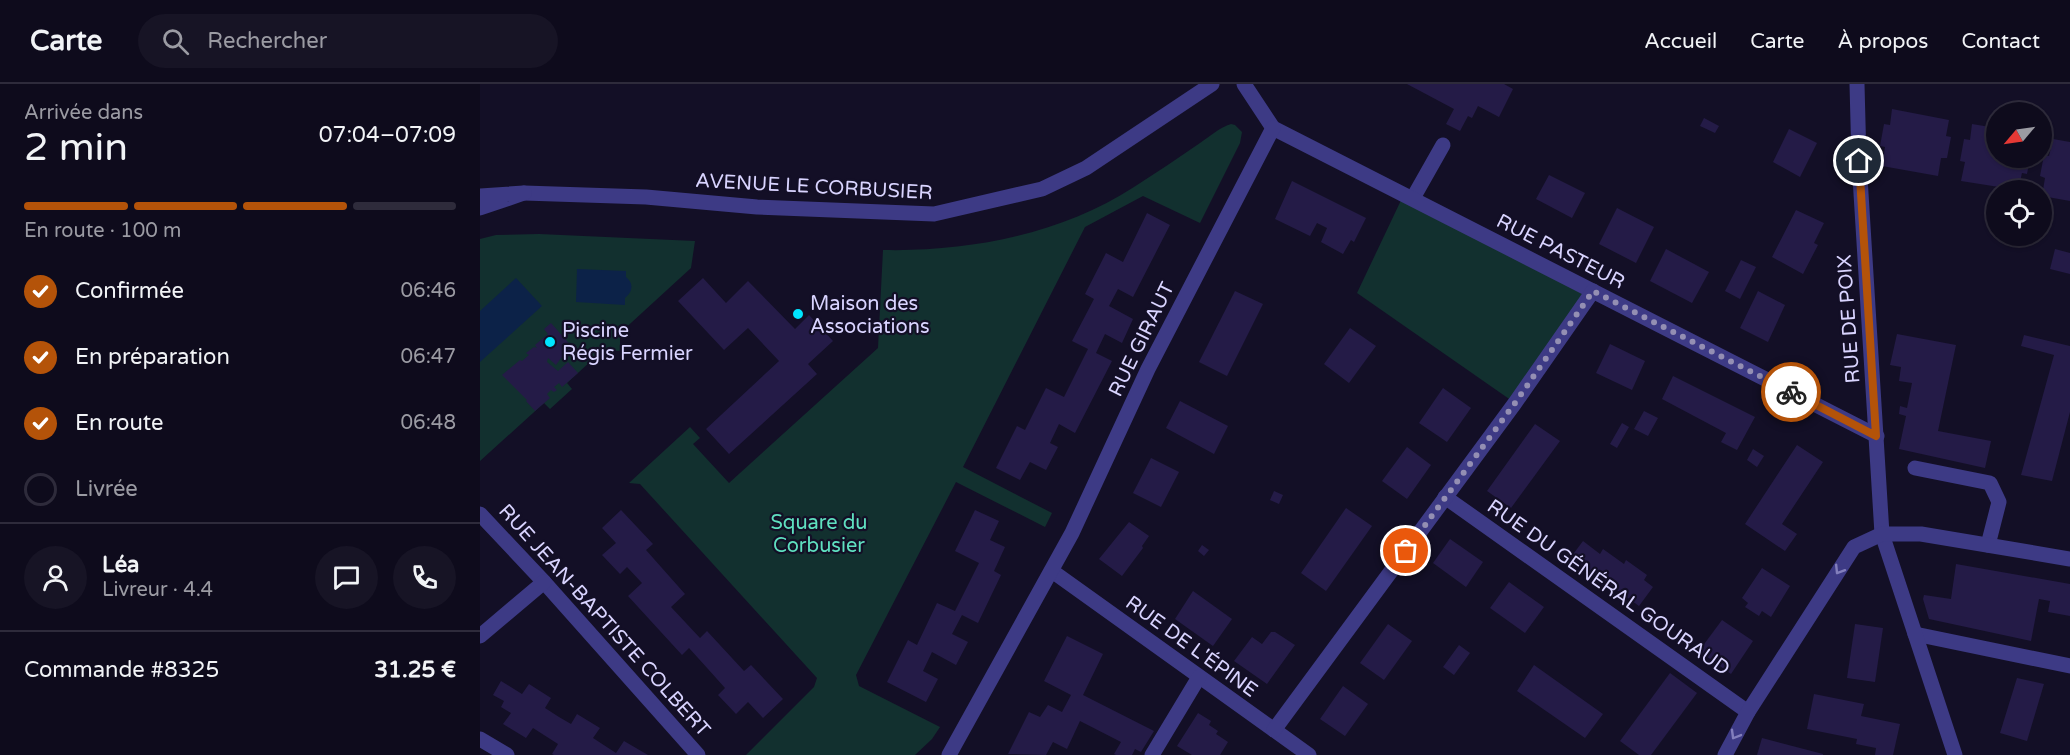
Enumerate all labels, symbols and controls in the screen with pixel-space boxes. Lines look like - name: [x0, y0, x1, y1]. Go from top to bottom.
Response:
- search box: [138, 14, 558, 68]
- text: Carte: [30, 24, 102, 58]
- icon: search: [159, 25, 192, 58]
- text: Rechercher: [207, 28, 327, 54]
- text: Accueil: [1644, 29, 1717, 54]
- text: Carte: [1750, 29, 1804, 54]
- text: À propos: [1837, 29, 1928, 54]
- text: Contact: [1961, 29, 2040, 54]
- text: Arrivée dans: [24, 101, 143, 125]
- north arrow: [1986, 102, 2052, 168]
- map controls: [1986, 102, 2052, 246]
- text: 07:04–07:09: [319, 122, 456, 148]
- text: 2 min: [24, 124, 128, 171]
- pin: [1833, 135, 1884, 186]
- icon: home: [1842, 144, 1875, 177]
- street label: AVENUE LE CORBUSIER: [695, 169, 933, 205]
- button: locate: [1986, 180, 2052, 246]
- street label: RUE PASTEUR: [1492, 209, 1629, 295]
- text: En route · 100 m: [24, 219, 181, 243]
- street label: RUE DE POIX: [1833, 254, 1865, 384]
- icon: check: [24, 275, 57, 308]
- text: Confirmée: [75, 278, 184, 304]
- street label: RUE GIRAUT: [1104, 278, 1180, 401]
- text: 06:46: [401, 279, 456, 303]
- place label: Maison des Associations: [810, 292, 929, 339]
- marker: Maison des Associations: [791, 307, 805, 321]
- place label: Piscine Régis Fermier: [562, 319, 693, 366]
- marker: Piscine Régis Fermier: [543, 335, 557, 349]
- icon: check: [24, 341, 57, 374]
- text: En préparation: [75, 344, 230, 370]
- text: 06:47: [401, 345, 456, 369]
- courier: [1761, 362, 1821, 422]
- icon: bike: [1775, 376, 1808, 409]
- icon: check: [24, 407, 57, 440]
- text: En route: [75, 410, 164, 436]
- text: 06:48: [401, 411, 456, 435]
- text: Livrée: [75, 476, 138, 502]
- street label: RUE DU GÉNÉRAL GOURAUD: [1482, 494, 1735, 681]
- street label: RUE JEAN-BAPTISTE COLBERT: [493, 499, 715, 742]
- park label: Square du Corbusier: [770, 511, 868, 558]
- pin: [1380, 525, 1431, 576]
- icon: bag: [1389, 534, 1422, 567]
- button: person: [24, 546, 87, 609]
- button: chat: [315, 546, 378, 609]
- button: phone: [393, 546, 456, 609]
- text: Léa: [102, 552, 140, 578]
- one-way arrow: [1834, 564, 1846, 574]
- text: Livreur · 4.4: [102, 578, 213, 602]
- street label: RUE DE L'ÉPINE: [1121, 590, 1263, 703]
- text: Commande #8325: [24, 657, 219, 683]
- text: 31.25 €: [374, 657, 456, 683]
- one-way arrow: [1731, 729, 1742, 739]

